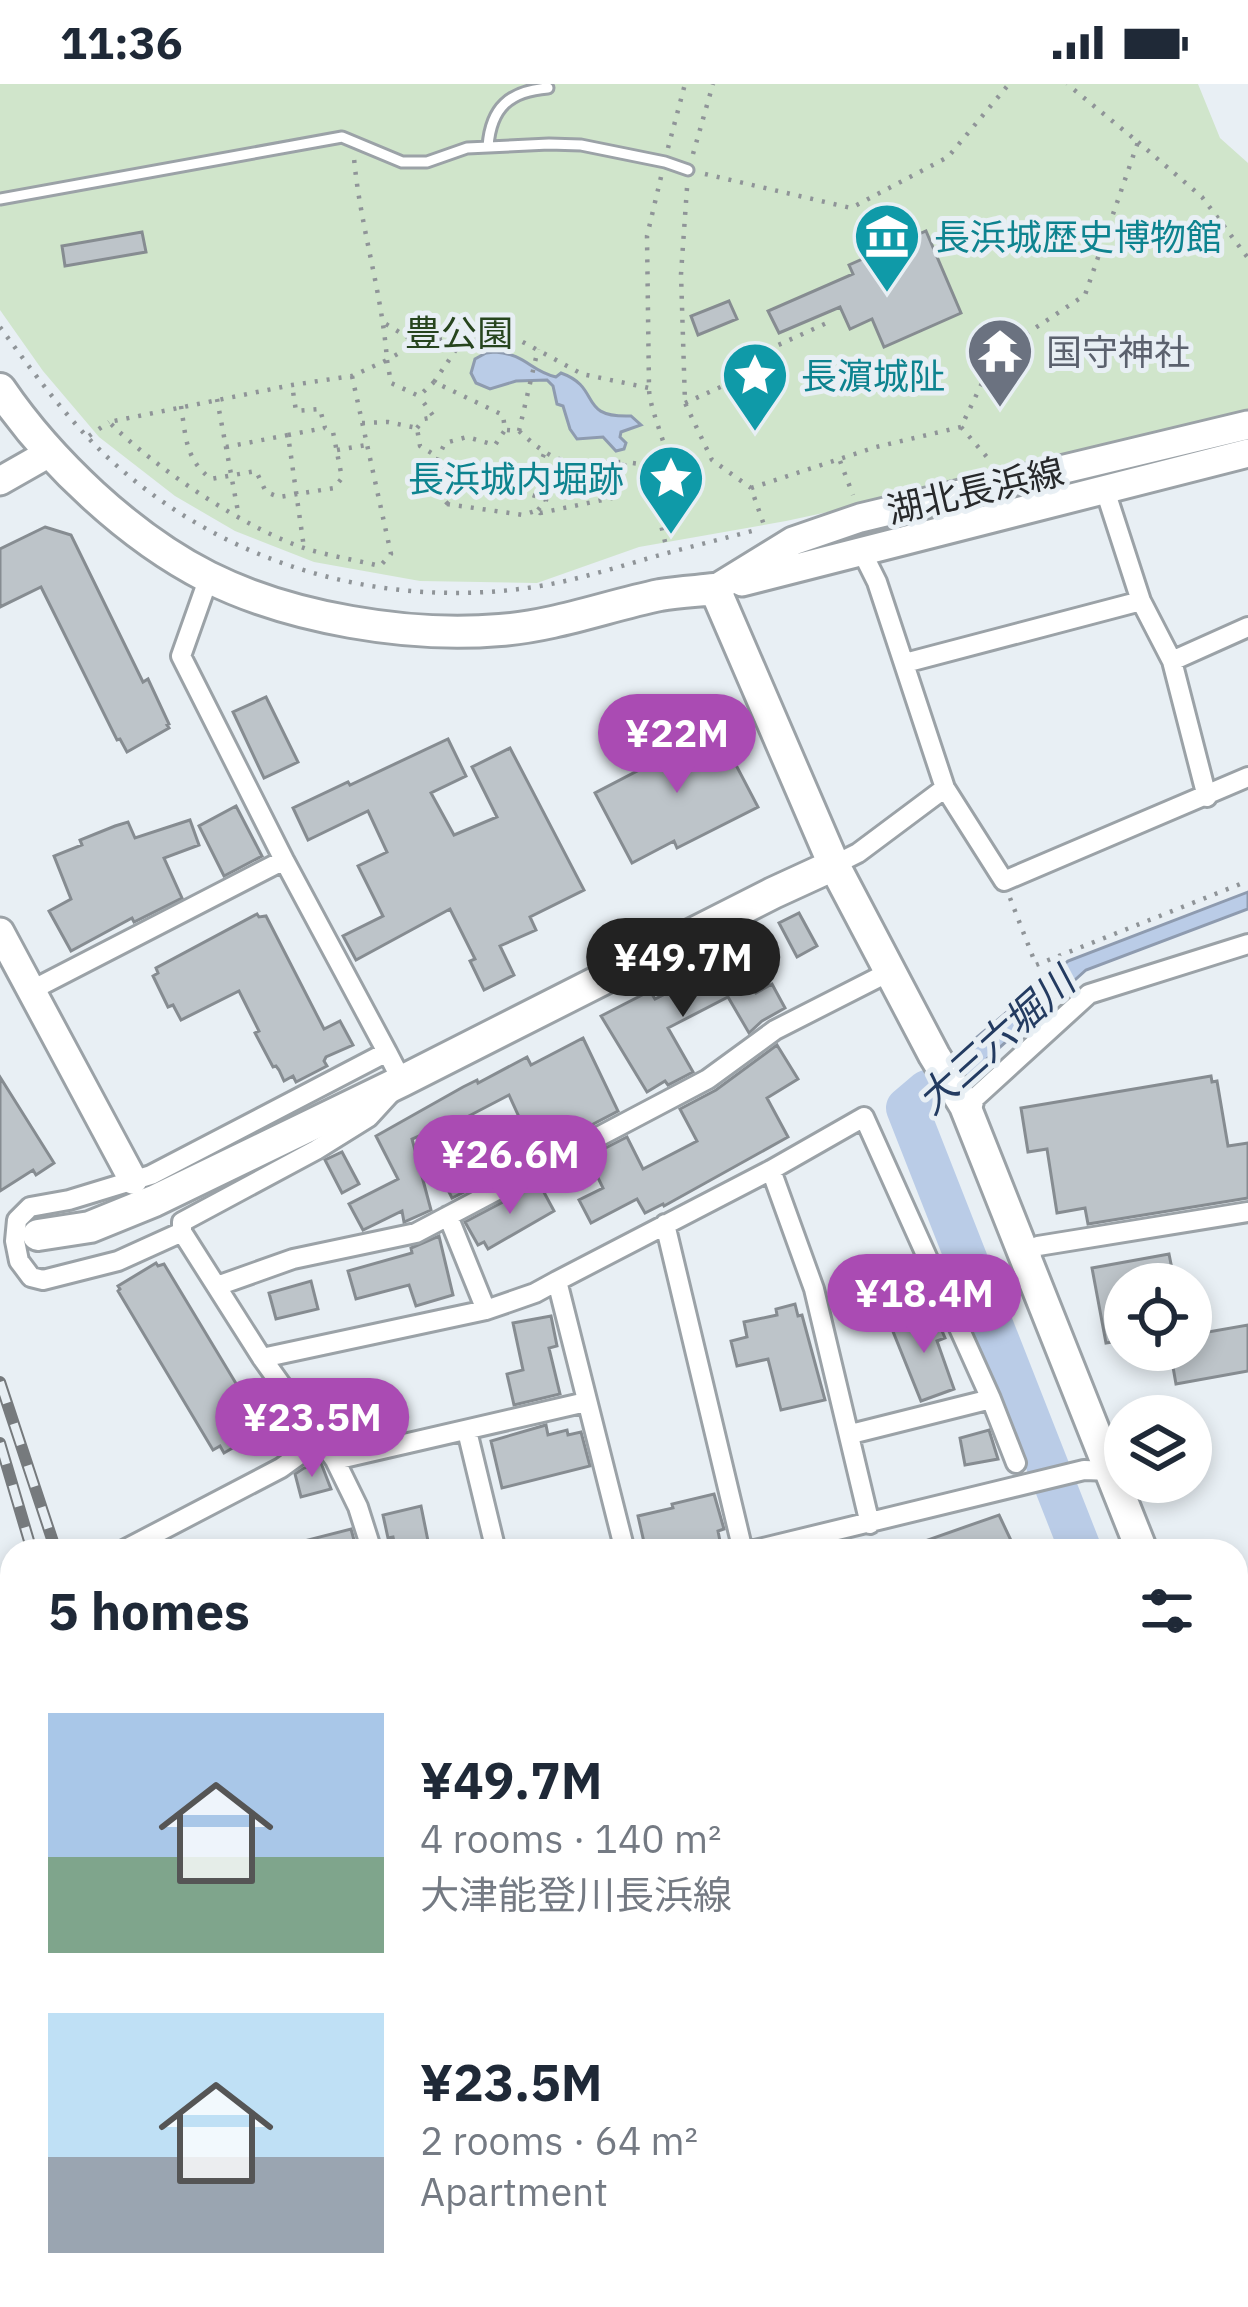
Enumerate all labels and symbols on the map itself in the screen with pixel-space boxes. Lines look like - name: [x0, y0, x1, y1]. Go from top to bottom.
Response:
- museum icon: 長浜城歴史博物館: [852, 201, 922, 295]
- place label: 長浜城歴史博物館: [934, 213, 1222, 260]
- park label: 豊公園: [405, 309, 513, 356]
- temple icon: 国守神社: [965, 316, 1035, 410]
- place label: 国守神社: [1046, 328, 1190, 375]
- place icon: 長濵城阯: [720, 340, 790, 434]
- place label: 長濵城阯: [801, 352, 945, 399]
- place icon: 長浜城内堀跡: [636, 443, 706, 537]
- street label: 湖北長浜線: [882, 447, 1068, 533]
- place label: 長浜城内堀跡: [408, 455, 624, 502]
- pin: ¥22M: [606, 694, 748, 796]
- pin: ¥49.7M: [585, 918, 781, 1020]
- water label: 大三六堀川: [905, 953, 1087, 1124]
- pin: ¥26.6M: [412, 1115, 608, 1217]
- pin: ¥18.4M: [826, 1254, 1022, 1356]
- pin: ¥23.5M: [214, 1378, 410, 1480]

